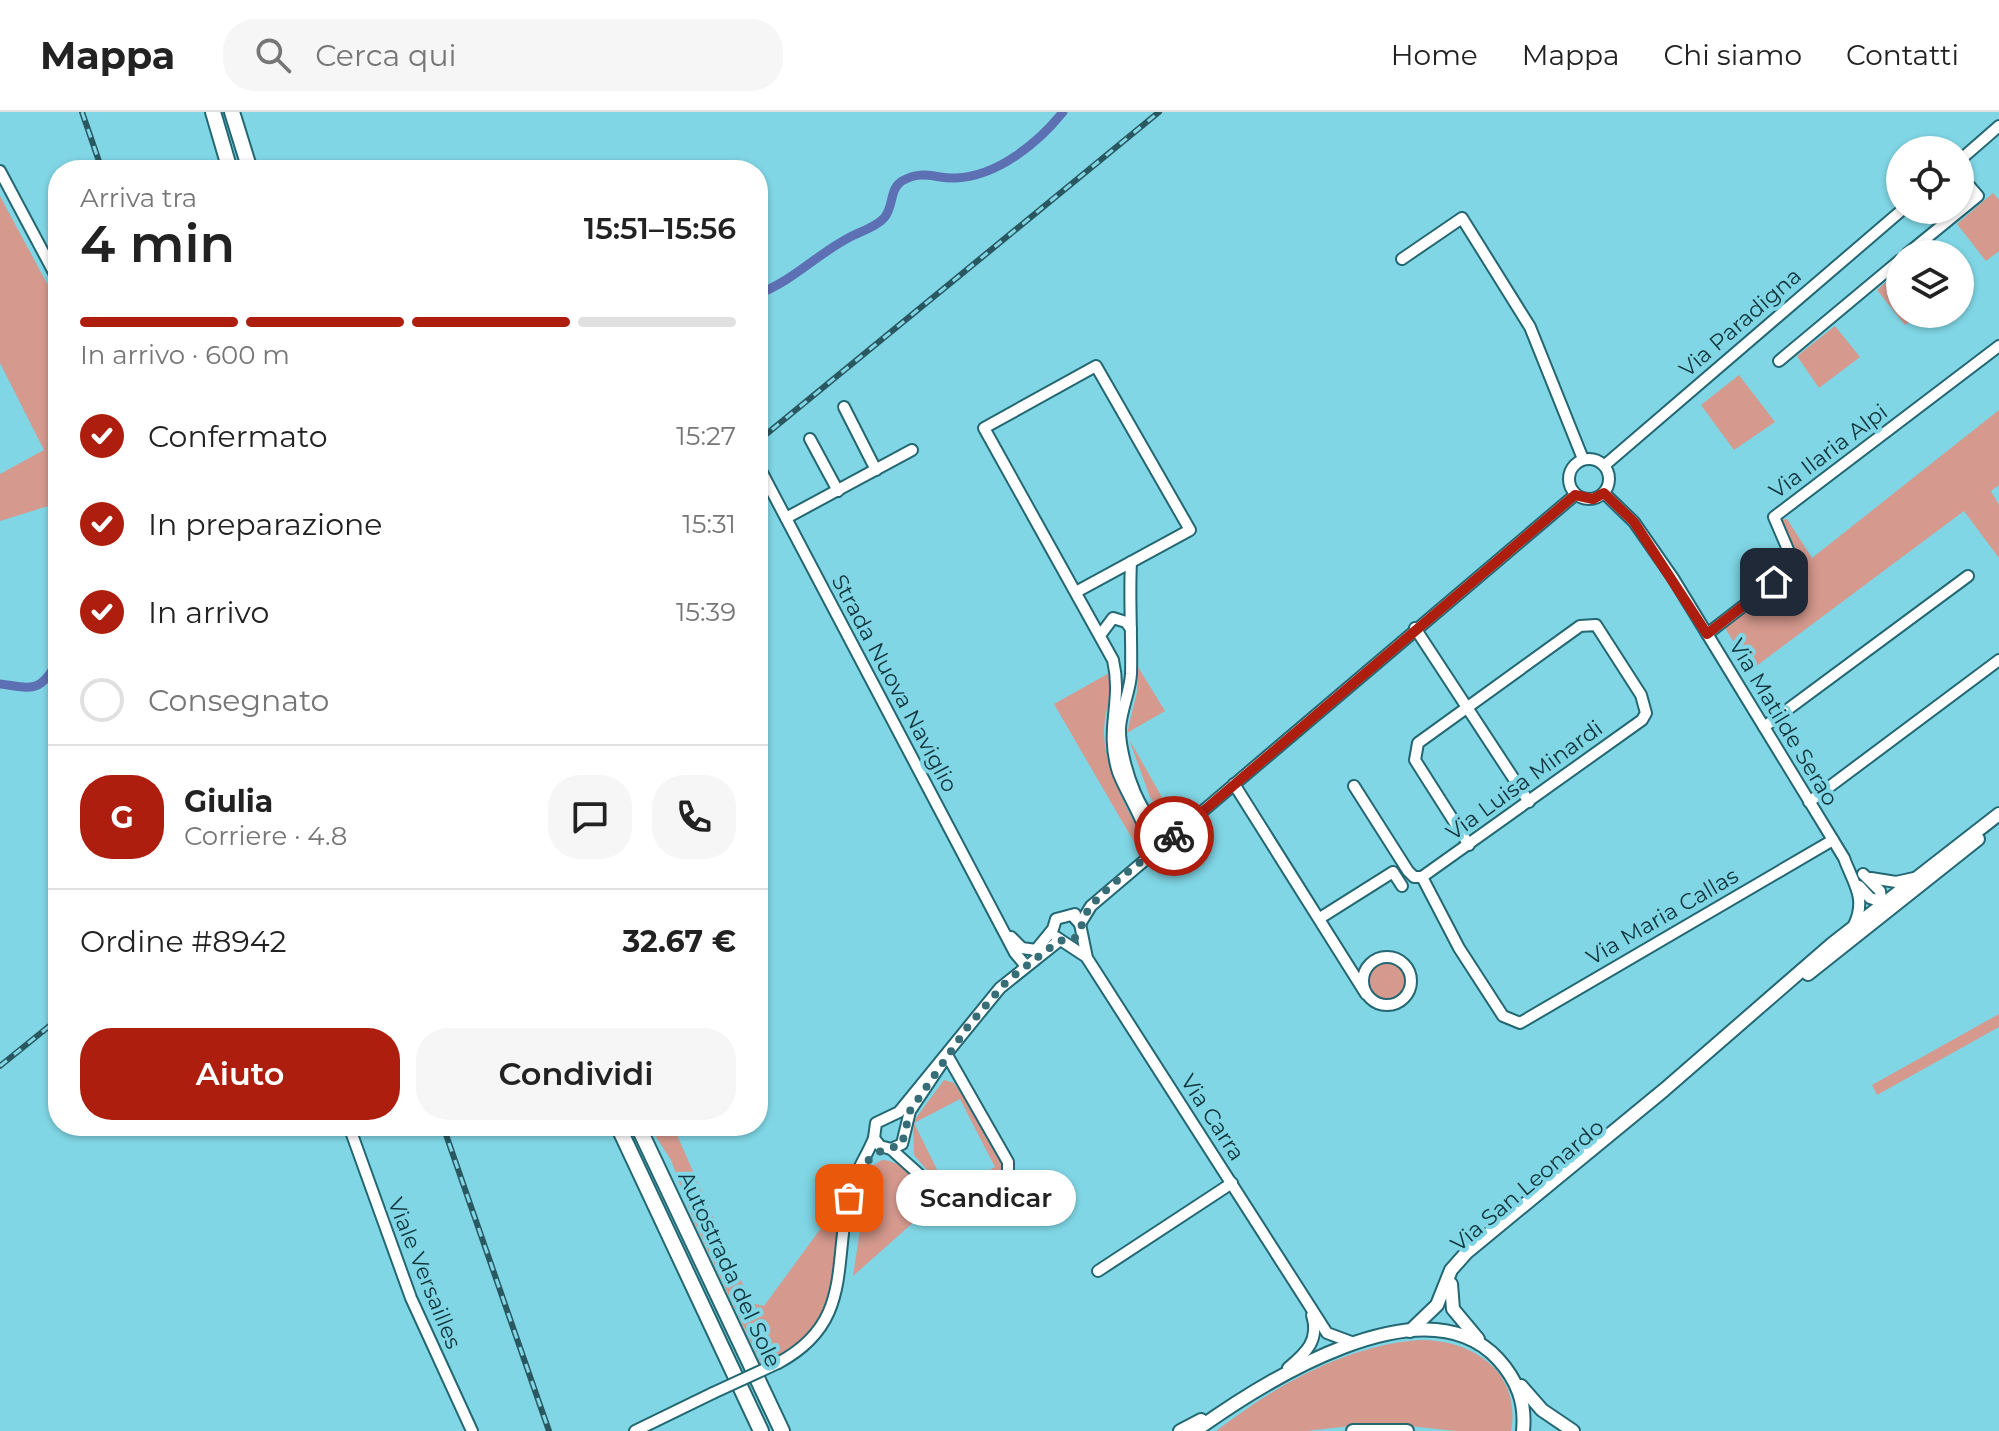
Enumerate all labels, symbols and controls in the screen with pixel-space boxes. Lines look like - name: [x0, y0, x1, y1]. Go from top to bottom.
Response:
- search box: [223, 19, 783, 91]
- text: Mappa: [40, 32, 175, 79]
- icon: search: [251, 33, 295, 77]
- text: Cerca qui: [315, 37, 457, 74]
- text: Home: [1391, 38, 1478, 72]
- text: Mappa: [1522, 38, 1619, 72]
- text: Chi siamo: [1663, 38, 1802, 72]
- text: Contatti: [1846, 38, 1959, 72]
- map controls: [1886, 136, 1974, 328]
- button: locate: [1886, 136, 1974, 224]
- text: Arriva tra: [80, 182, 197, 214]
- text: 15:51–15:56: [584, 210, 736, 247]
- text: 4 min: [80, 212, 235, 275]
- button: layers: [1886, 240, 1974, 328]
- street label: Via Paradigna: [1674, 262, 1807, 383]
- text: In arrivo · 600 m: [80, 339, 290, 371]
- street label: Via Ilaria Alpi: [1764, 398, 1893, 505]
- icon: check: [80, 414, 124, 458]
- text: Confermato: [148, 418, 327, 455]
- text: 15:27: [676, 420, 736, 452]
- icon: check: [80, 502, 124, 546]
- text: In preparazione: [148, 506, 382, 543]
- text: 15:31: [682, 508, 736, 540]
- pin: [1740, 548, 1808, 616]
- icon: home: [1752, 560, 1796, 604]
- street label: Strada Nuova Naviglio: [826, 570, 963, 797]
- icon: check: [80, 590, 124, 634]
- text: In arrivo: [148, 594, 269, 631]
- text: 15:39: [676, 596, 736, 628]
- street label: Via Matilde Serao: [1723, 634, 1844, 811]
- text: Consegnato: [148, 682, 329, 719]
- street label: Via Luisa Minardi: [1441, 715, 1608, 846]
- button: chat: [548, 775, 632, 859]
- button: phone: [652, 775, 736, 859]
- text: Giulia: [184, 783, 273, 820]
- courier: [1134, 796, 1214, 876]
- text: G: [110, 799, 134, 836]
- icon: bike: [1152, 814, 1196, 858]
- text: Corriere · 4.8: [184, 820, 347, 852]
- street label: Via Maria Callas: [1581, 862, 1743, 971]
- text: Ordine #8942: [80, 923, 287, 960]
- text: 32.67 €: [623, 923, 736, 960]
- button: Aiuto: [80, 1028, 400, 1120]
- button: Condividi: [416, 1028, 736, 1120]
- street label: Via Carra: [1175, 1069, 1250, 1166]
- street label: Via San Leonardo: [1445, 1113, 1609, 1257]
- pin: [815, 1164, 883, 1232]
- street label: Autostrada del Sole: [672, 1167, 787, 1372]
- callout: Scandicar: [897, 1170, 1077, 1226]
- icon: bag: [827, 1176, 871, 1220]
- text: Scandicar: [920, 1182, 1052, 1214]
- street label: Viale Versailles: [382, 1194, 467, 1353]

